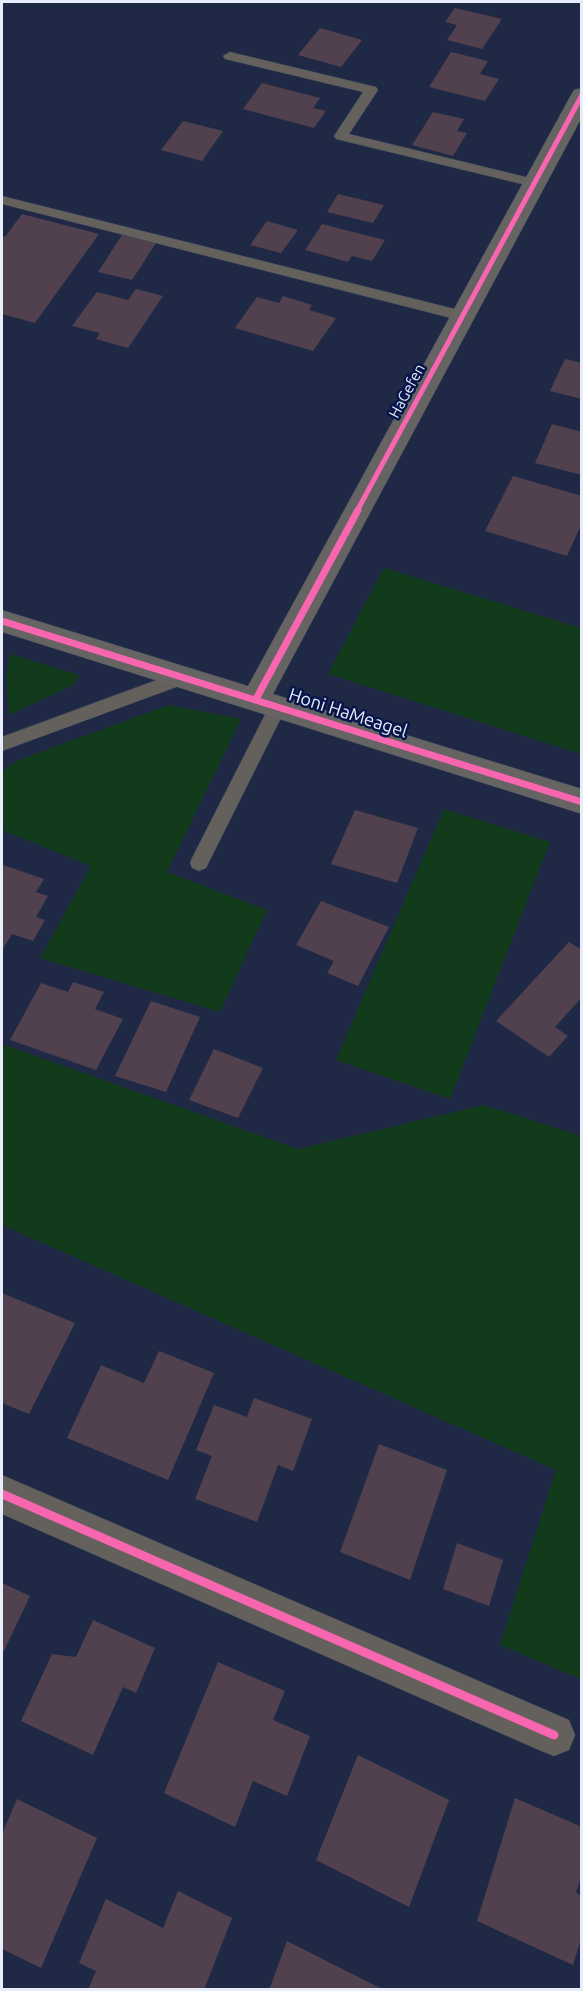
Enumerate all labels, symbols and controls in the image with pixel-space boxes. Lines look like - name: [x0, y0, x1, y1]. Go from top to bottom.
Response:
- street label: HaGefen: [385, 361, 429, 421]
- street label: Honi HaMeagel: [286, 684, 410, 742]

